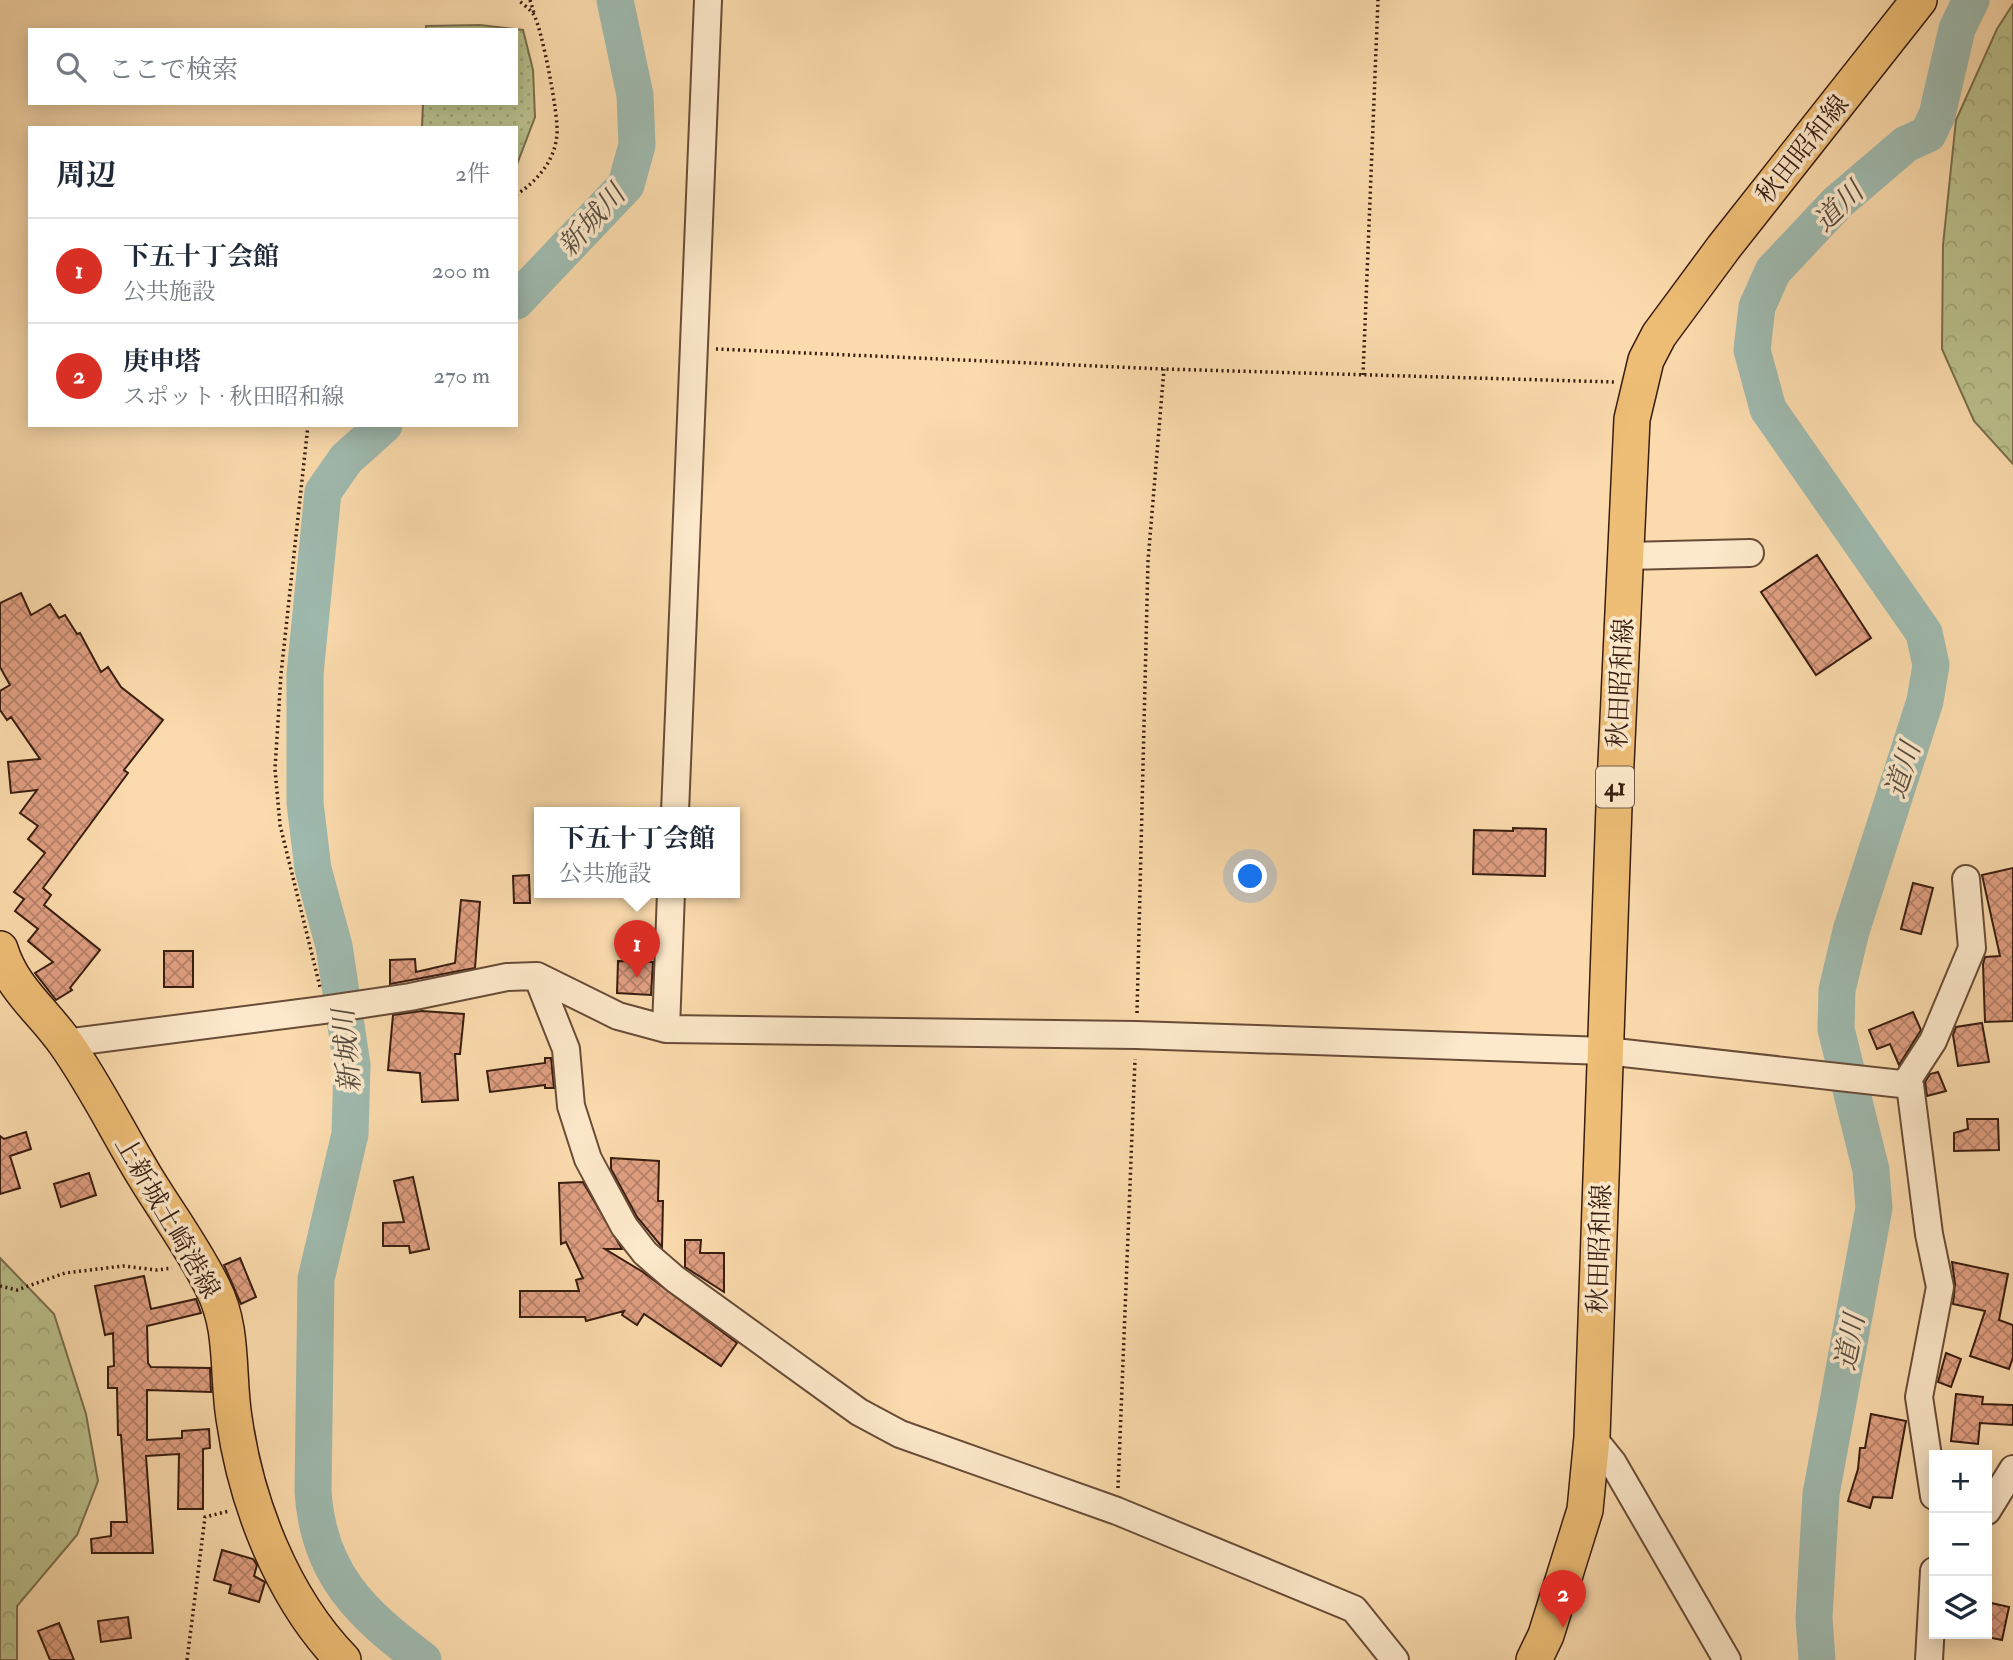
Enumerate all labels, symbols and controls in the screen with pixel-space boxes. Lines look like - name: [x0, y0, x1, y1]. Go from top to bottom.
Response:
- search box: [28, 28, 518, 105]
- icon: search: [52, 48, 90, 86]
- text: ここで検索: [108, 54, 238, 86]
- street label: 秋田昭和線: [1749, 89, 1856, 210]
- text: 周辺: [56, 157, 116, 194]
- text: 2件: [455, 159, 490, 188]
- water label: 道川: [1807, 173, 1873, 239]
- water label: 新城川: [551, 176, 635, 264]
- text: 下五十丁会館: [123, 241, 279, 273]
- text: 1: [75, 256, 83, 285]
- text: 200 m: [432, 256, 490, 285]
- text: 公共施設: [123, 277, 215, 306]
- text: 庚申塔: [123, 346, 201, 378]
- text: 2: [73, 361, 85, 390]
- text: 270 m: [433, 361, 490, 390]
- text: スポット · 秋田昭和線: [123, 382, 344, 411]
- street label: 秋田昭和線: [1602, 617, 1640, 749]
- water label: 道川: [1878, 736, 1930, 803]
- road number: 41: [1596, 766, 1634, 808]
- popup: [534, 807, 740, 898]
- text: 下五十丁会館: [559, 823, 715, 855]
- text: 公共施設: [559, 859, 651, 888]
- your location: [1233, 859, 1267, 893]
- pin: 1: [614, 920, 660, 978]
- water label: 新城川: [326, 1005, 369, 1094]
- street label: 上新城土崎港線: [108, 1131, 226, 1304]
- street label: 秋田昭和線: [1582, 1184, 1618, 1315]
- water label: 道川: [1828, 1309, 1874, 1373]
- map controls: [1929, 1450, 1992, 1639]
- button: +: [1929, 1450, 1992, 1513]
- button: −: [1929, 1513, 1992, 1576]
- pin: 2: [1540, 1570, 1586, 1628]
- button: layers: [1929, 1576, 1992, 1639]

